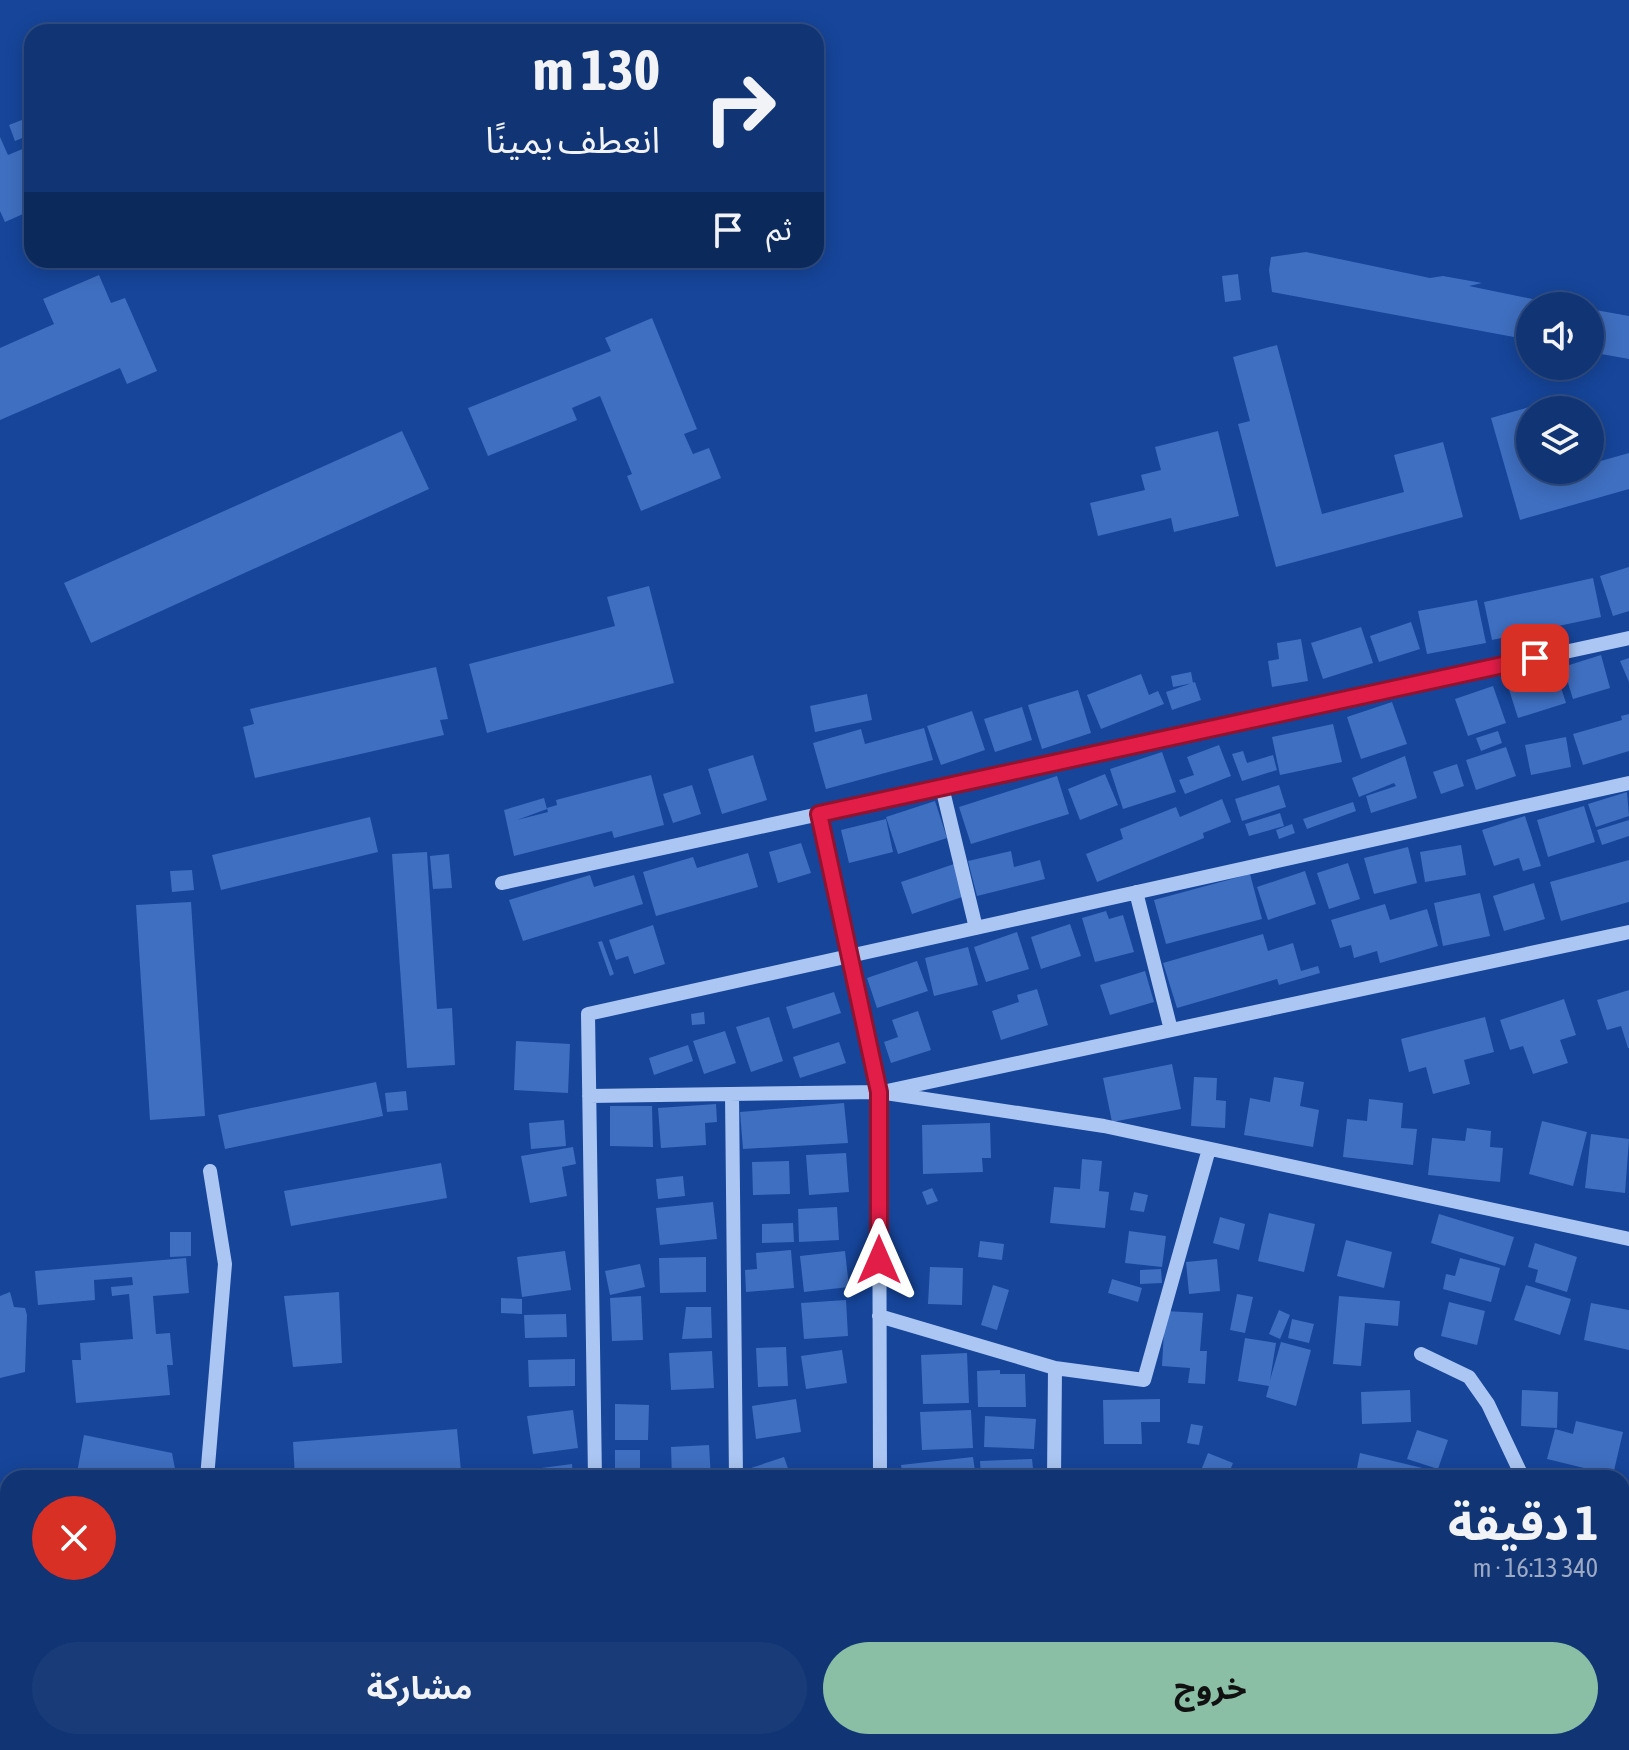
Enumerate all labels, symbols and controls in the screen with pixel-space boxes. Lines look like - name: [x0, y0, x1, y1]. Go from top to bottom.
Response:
- text: 130 m: [533, 38, 660, 102]
- icon: right: [688, 56, 792, 160]
- text: انعطف يمينًا: [485, 119, 660, 161]
- icon: arrive: [706, 208, 750, 252]
- text: ثم: [766, 212, 792, 246]
- map controls: [1516, 292, 1604, 484]
- button: sound: [1516, 292, 1604, 380]
- button: layers: [1516, 396, 1604, 484]
- pin: [1501, 624, 1569, 692]
- icon: arrive: [1513, 636, 1557, 680]
- position arrow: [837, 1218, 921, 1302]
- text: 1 دقيقة: [1448, 1495, 1598, 1550]
- button: close: [32, 1496, 116, 1580]
- text: 340 m · 16:13: [1473, 1553, 1598, 1583]
- button: مشاركة: [32, 1642, 807, 1734]
- button: خروج: [823, 1642, 1598, 1734]

